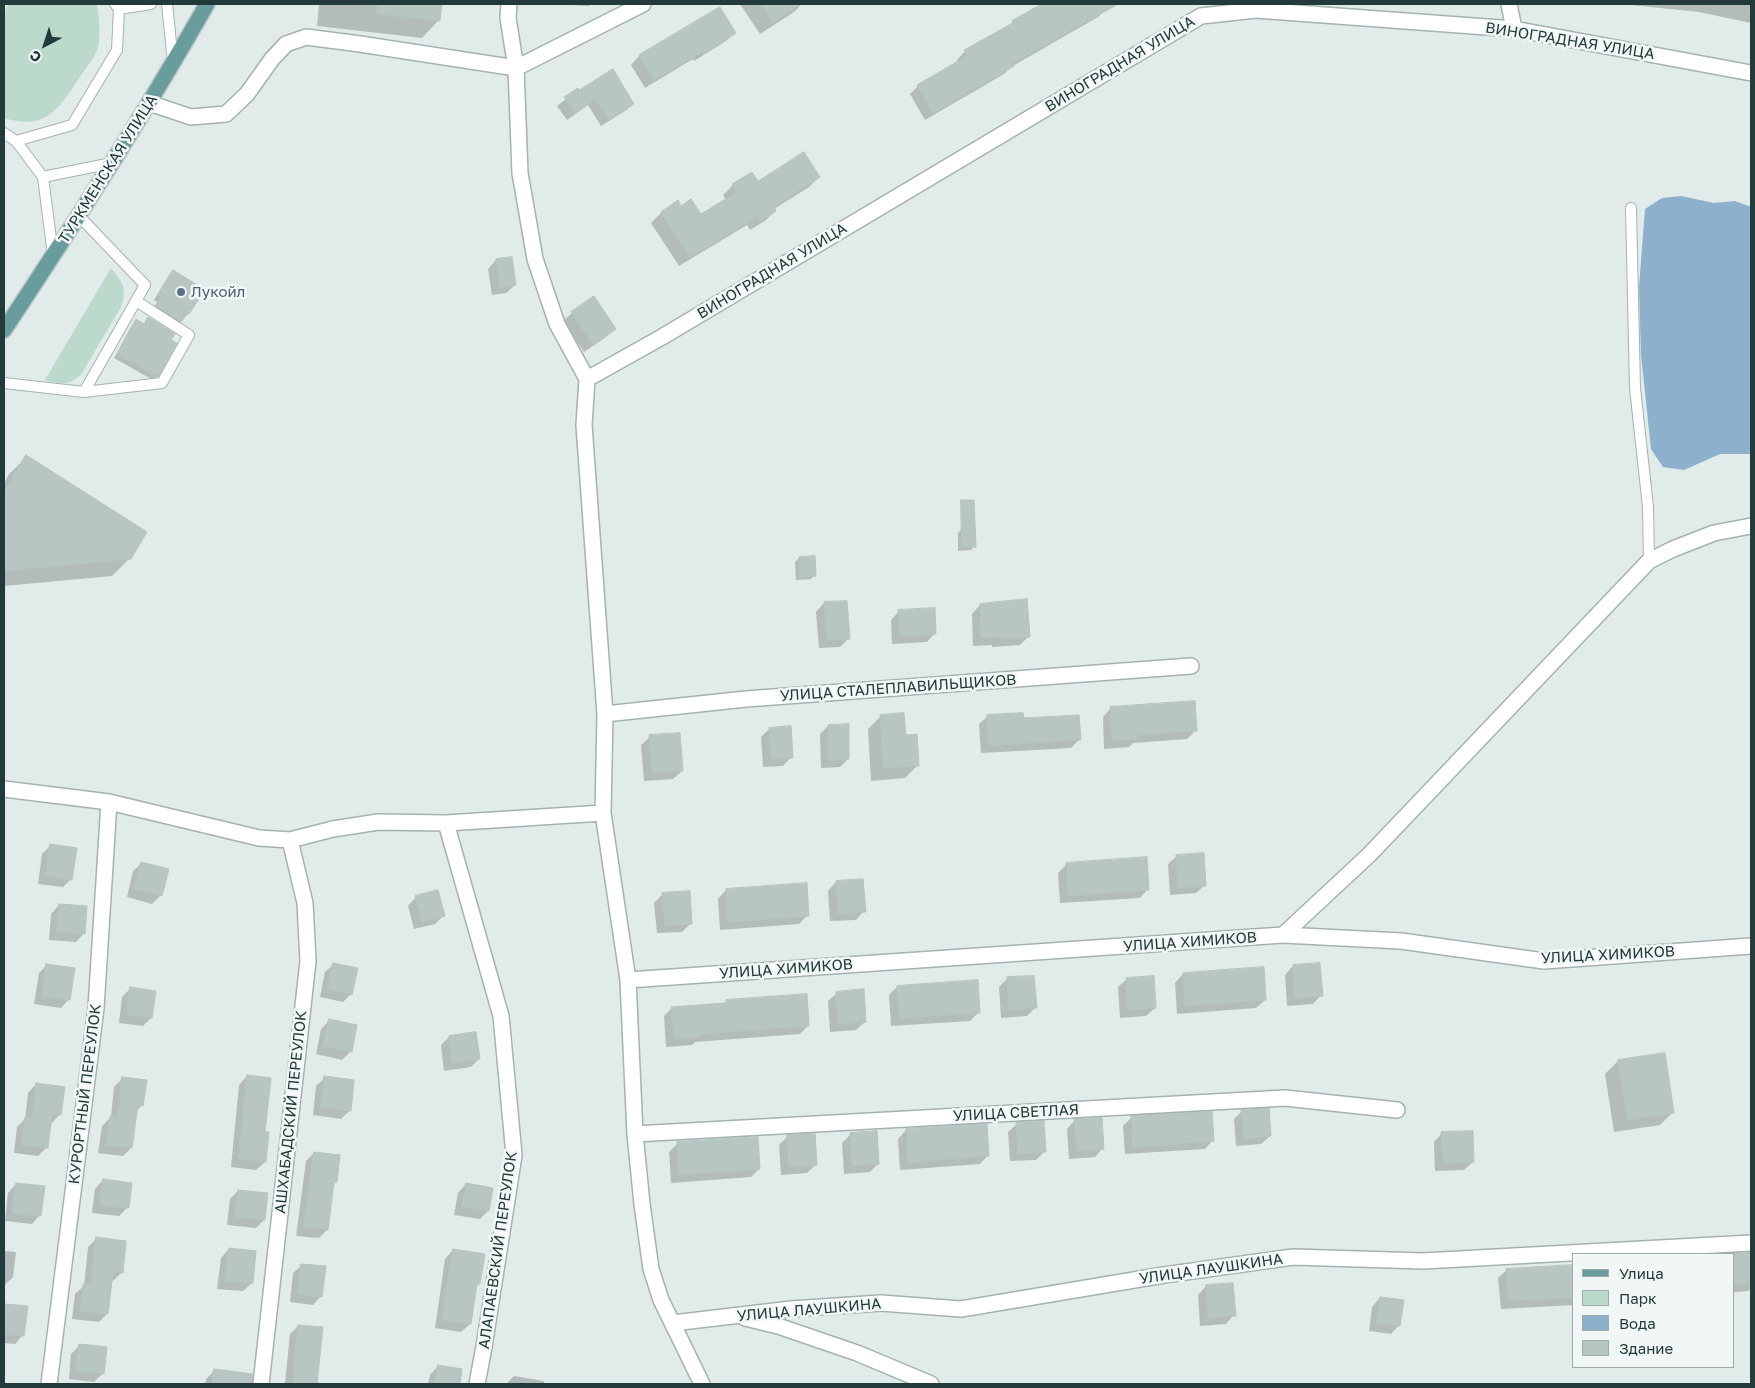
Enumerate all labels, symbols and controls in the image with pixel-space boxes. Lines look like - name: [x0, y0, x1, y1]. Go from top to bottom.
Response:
- street label: ВИНОГРАДНАЯ УЛИЦА: [1042, 12, 1198, 116]
- street label: ВИНОГРАДНАЯ УЛИЦА: [1484, 19, 1656, 63]
- north arrow: [20, 20, 70, 70]
- text: С: [26, 47, 44, 67]
- street label: ТУРКМЕНСКАЯ УЛИЦА: [55, 91, 161, 247]
- street label: ВИНОГРАДНАЯ УЛИЦА: [694, 219, 850, 323]
- place label: Лукойл: [191, 283, 245, 301]
- marker: Лукойл: [175, 286, 187, 298]
- street label: УЛИЦА СТАЛЕПЛАВИЛЬЩИКОВ: [779, 671, 1017, 705]
- street label: УЛИЦА ХИМИКОВ: [1123, 928, 1257, 956]
- street label: УЛИЦА ХИМИКОВ: [1541, 943, 1675, 967]
- street label: УЛИЦА ХИМИКОВ: [719, 955, 853, 983]
- street label: КУРОРТНЫЙ ПЕРЕУЛОК: [65, 1003, 105, 1185]
- street label: АШХАБАДСКИЙ ПЕРЕУЛОК: [271, 1010, 311, 1214]
- street label: УЛИЦА СВЕТЛАЯ: [952, 1101, 1080, 1125]
- street label: АЛАПАЕВСКИЙ ПЕРЕУЛОК: [475, 1150, 521, 1350]
- street label: УЛИЦА ЛАУШКИНА: [1138, 1250, 1284, 1288]
- legend: [1572, 1253, 1735, 1368]
- text: Улица: [1619, 1264, 1664, 1282]
- text: Парк: [1619, 1289, 1657, 1307]
- street label: УЛИЦА ЛАУШКИНА: [736, 1295, 882, 1325]
- text: Вода: [1619, 1314, 1656, 1332]
- text: Здание: [1619, 1339, 1673, 1357]

